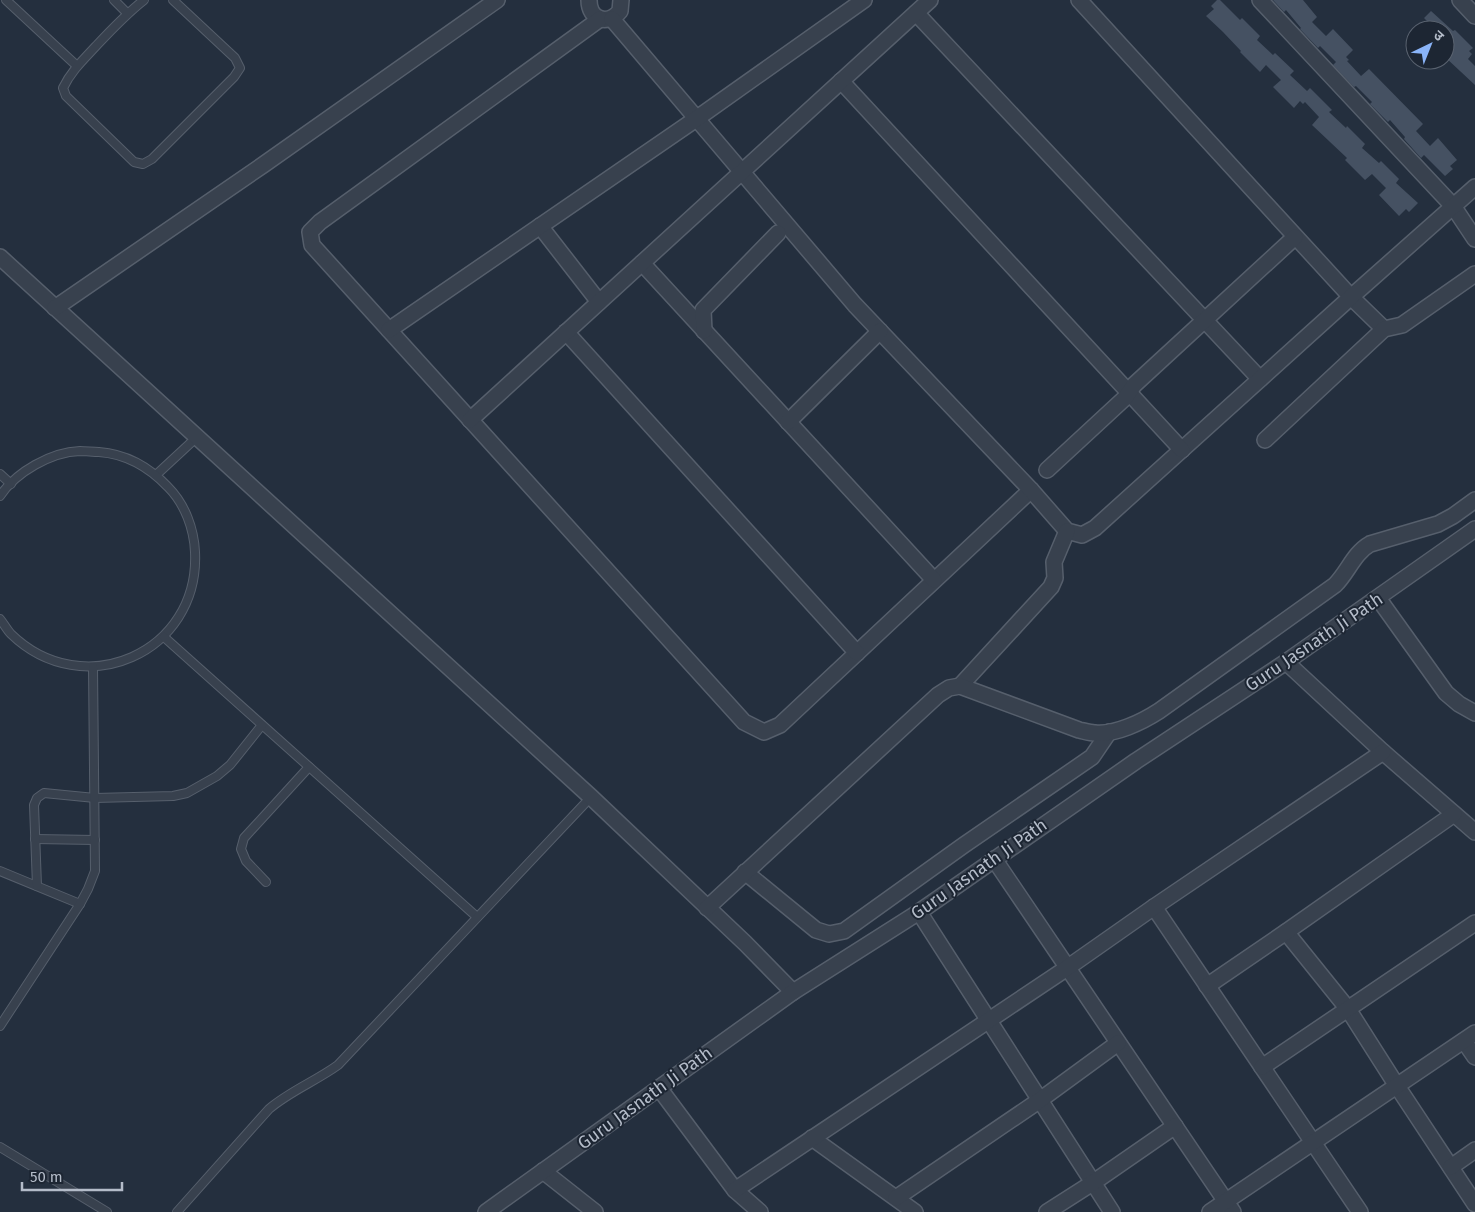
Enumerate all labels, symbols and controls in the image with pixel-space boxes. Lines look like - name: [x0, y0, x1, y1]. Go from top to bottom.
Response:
- north arrow: [1405, 20, 1455, 70]
- text: उ: [1430, 27, 1448, 45]
- street label: Guru Jasnath Ji Path: [1241, 588, 1387, 696]
- street label: Guru Jasnath Ji Path: [907, 814, 1051, 924]
- street label: Guru Jasnath Ji Path: [573, 1042, 717, 1154]
- scale bar: [22, 1160, 122, 1192]
- text: 50 m: [30, 1168, 63, 1186]

